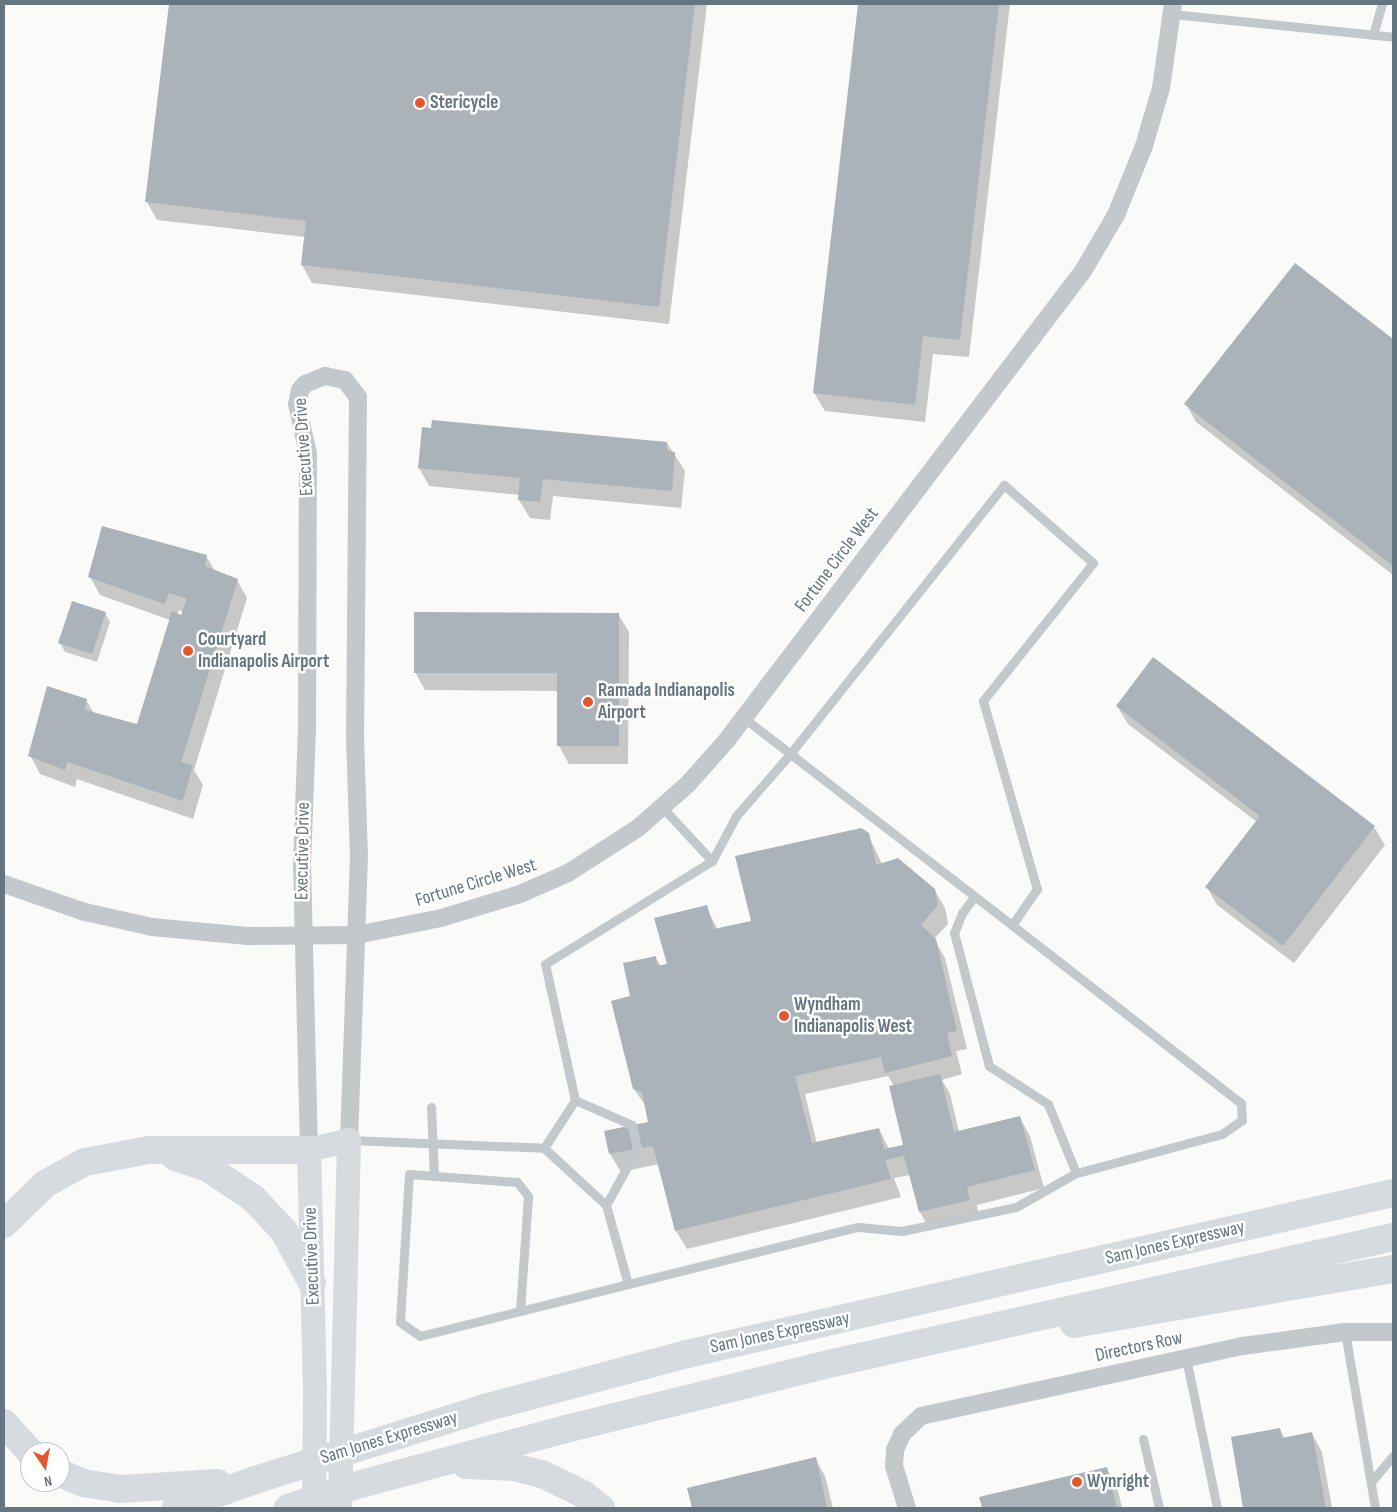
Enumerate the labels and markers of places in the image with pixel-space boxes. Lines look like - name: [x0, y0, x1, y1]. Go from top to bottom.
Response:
- place label: Stericycle: [430, 92, 498, 114]
- marker: Stericycle: [414, 97, 426, 109]
- place label: Courtyard Indianapolis Airport: [198, 629, 329, 673]
- marker: Courtyard Indianapolis Airport: [182, 645, 194, 657]
- place label: Ramada Indianapolis Airport: [598, 680, 735, 724]
- marker: Ramada Indianapolis Airport: [582, 696, 594, 708]
- place label: Wyndham Indianapolis West: [794, 994, 912, 1038]
- marker: Wyndham Indianapolis West: [778, 1010, 790, 1022]
- place label: Wynright: [1087, 1471, 1149, 1493]
- marker: Wynright: [1071, 1476, 1083, 1488]

